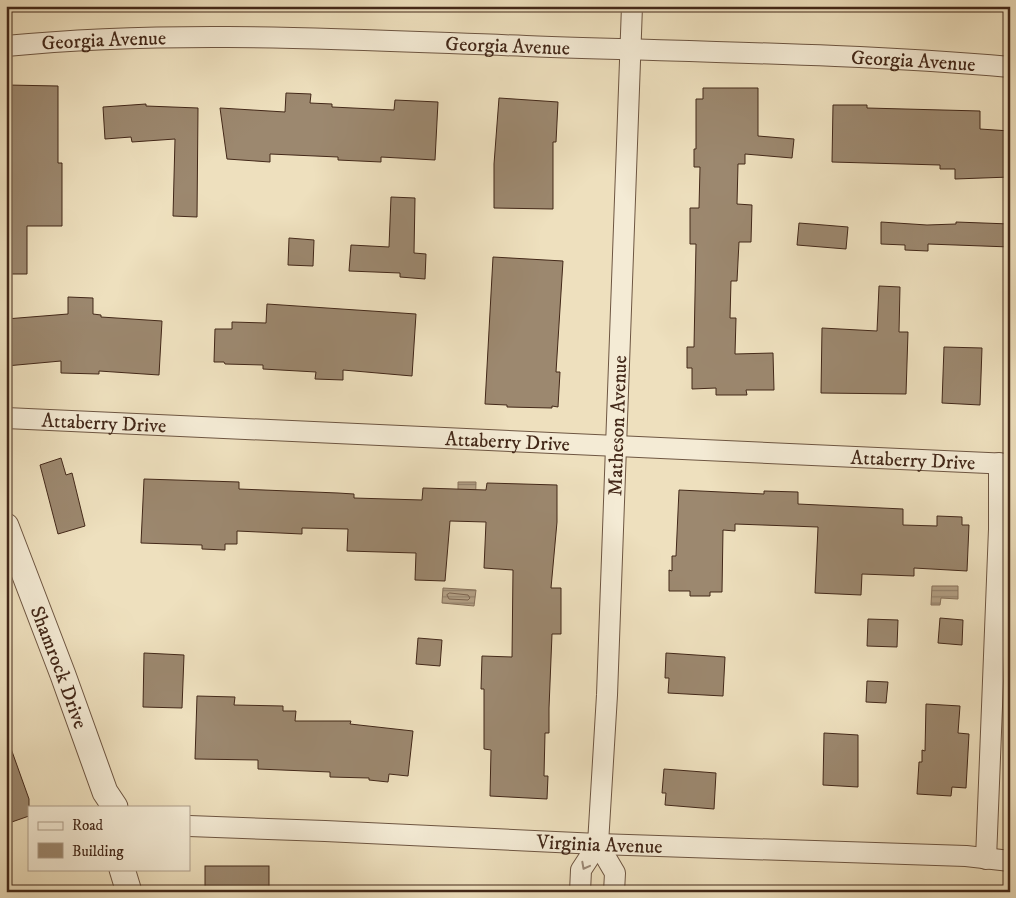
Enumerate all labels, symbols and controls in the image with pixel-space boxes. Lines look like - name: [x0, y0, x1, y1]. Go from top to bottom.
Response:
- street label: Georgia Avenue: [41, 26, 166, 57]
- street label: Georgia Avenue: [445, 32, 570, 62]
- street label: Georgia Avenue: [850, 46, 976, 78]
- street label: Matheson Avenue: [603, 355, 633, 496]
- street label: Attaberry Drive: [41, 409, 167, 439]
- street label: Attaberry Drive: [444, 427, 570, 458]
- street label: Attaberry Drive: [850, 446, 976, 476]
- street label: Shamrock Drive: [24, 603, 92, 732]
- legend: [28, 806, 190, 870]
- text: Road: [72, 816, 104, 835]
- street label: Virginia Avenue: [535, 830, 663, 860]
- text: Building: [72, 842, 124, 861]
- one-way arrow: [581, 861, 591, 870]

